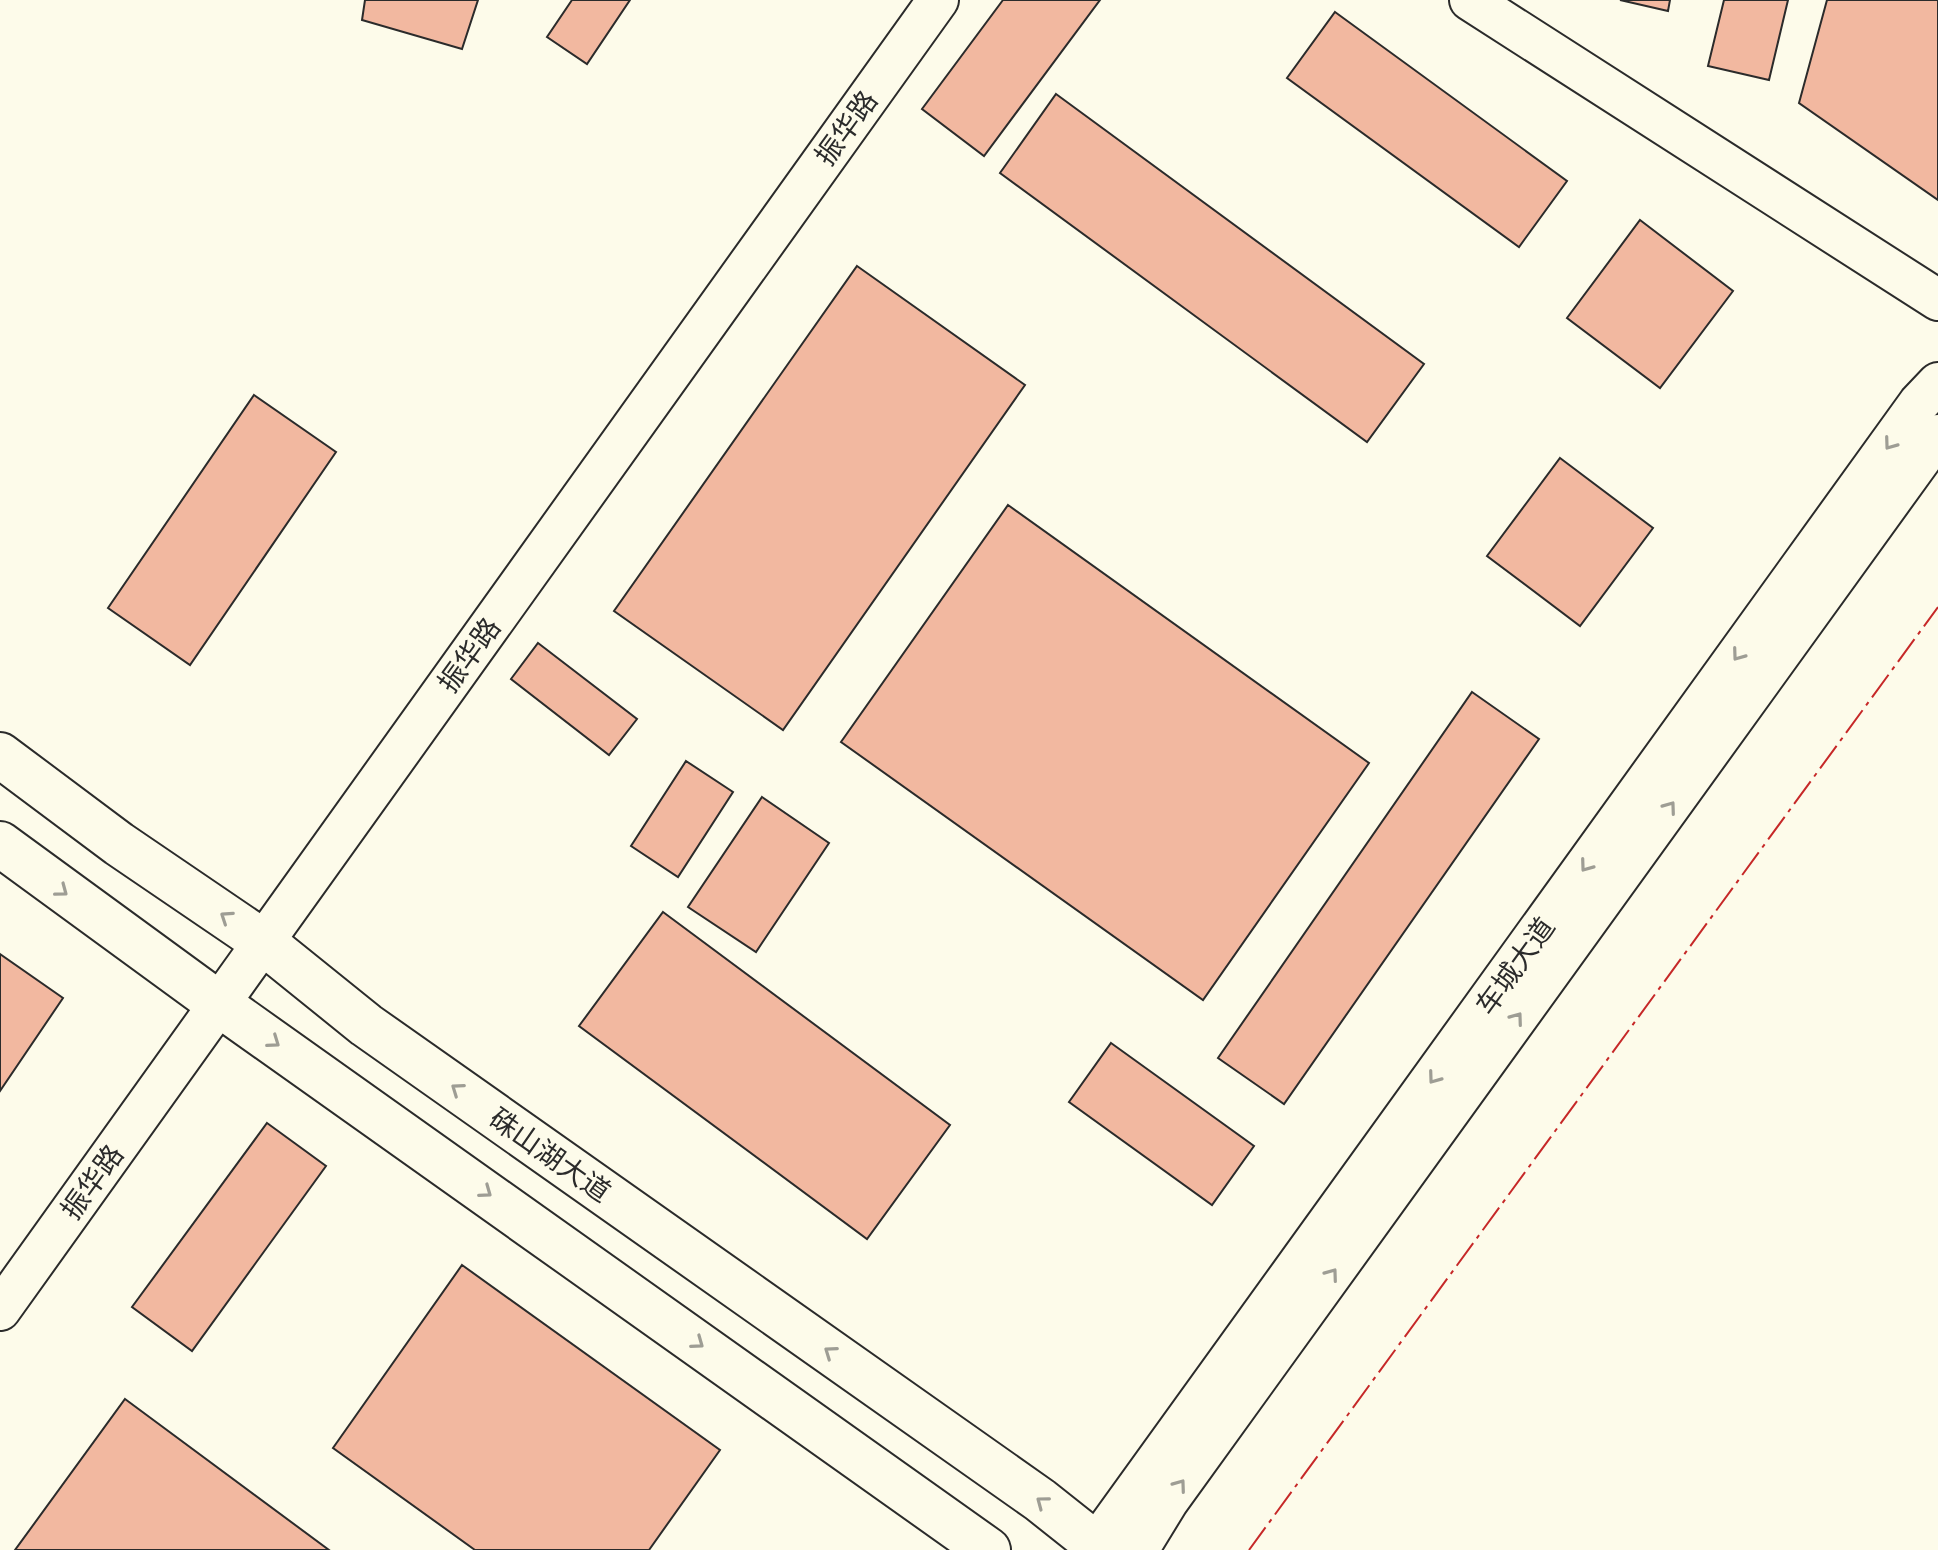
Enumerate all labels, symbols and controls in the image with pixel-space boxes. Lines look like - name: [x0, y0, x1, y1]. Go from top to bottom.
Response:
- street label: 振华路: [806, 83, 886, 173]
- one-way arrow: [1885, 436, 1900, 450]
- street label: 振华路: [429, 610, 509, 700]
- one-way arrow: [1733, 647, 1748, 661]
- one-way arrow: [1660, 801, 1674, 816]
- one-way arrow: [1581, 858, 1596, 872]
- one-way arrow: [53, 882, 68, 896]
- street label: 车城大道: [1467, 910, 1563, 1022]
- one-way arrow: [221, 912, 235, 927]
- one-way arrow: [1508, 1012, 1522, 1026]
- one-way arrow: [265, 1032, 279, 1047]
- one-way arrow: [1430, 1069, 1444, 1083]
- one-way arrow: [451, 1084, 465, 1099]
- street label: 硃山湖大道: [482, 1099, 618, 1211]
- street label: 振华路: [52, 1137, 132, 1227]
- one-way arrow: [478, 1182, 492, 1197]
- one-way arrow: [1323, 1268, 1337, 1283]
- one-way arrow: [689, 1333, 703, 1348]
- one-way arrow: [824, 1347, 838, 1362]
- one-way arrow: [1170, 1479, 1185, 1493]
- one-way arrow: [1036, 1497, 1051, 1511]

